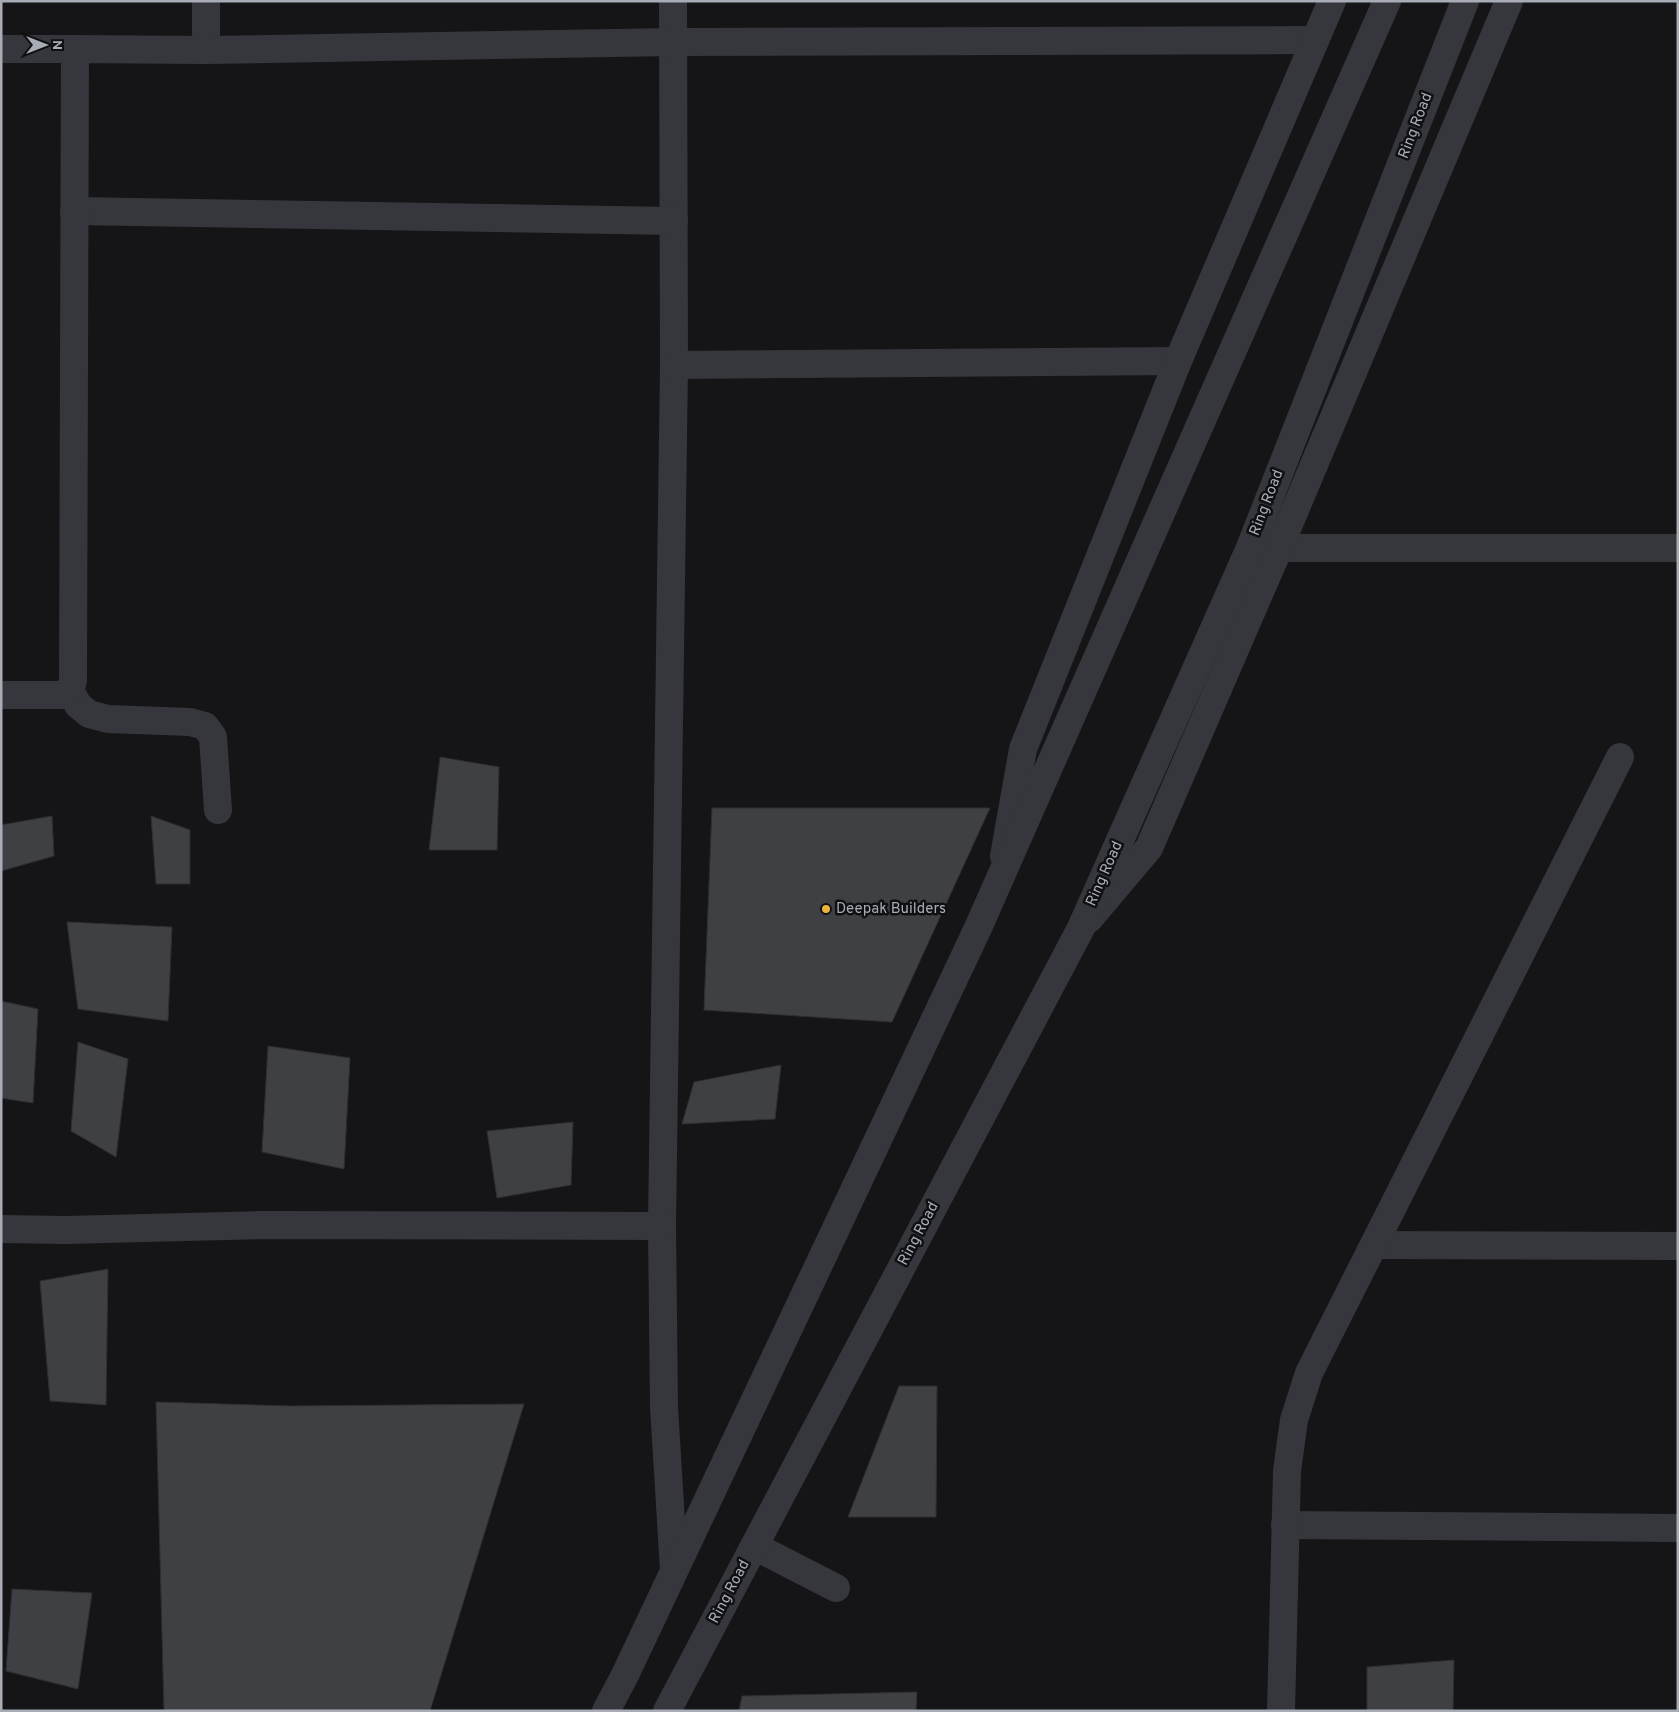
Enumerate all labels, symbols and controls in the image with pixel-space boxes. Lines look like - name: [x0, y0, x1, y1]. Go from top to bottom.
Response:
- north arrow: [20, 20, 70, 70]
- text: N: [48, 40, 65, 50]
- street label: Ring Road: [1395, 90, 1437, 162]
- street label: Ring Road: [1246, 467, 1288, 539]
- street label: Ring Road: [1082, 839, 1128, 909]
- place label: Deepak Builders: [836, 900, 946, 919]
- marker: Deepak Builders: [820, 903, 832, 915]
- street label: Ring Road: [894, 1199, 944, 1269]
- street label: Ring Road: [705, 1557, 755, 1627]

